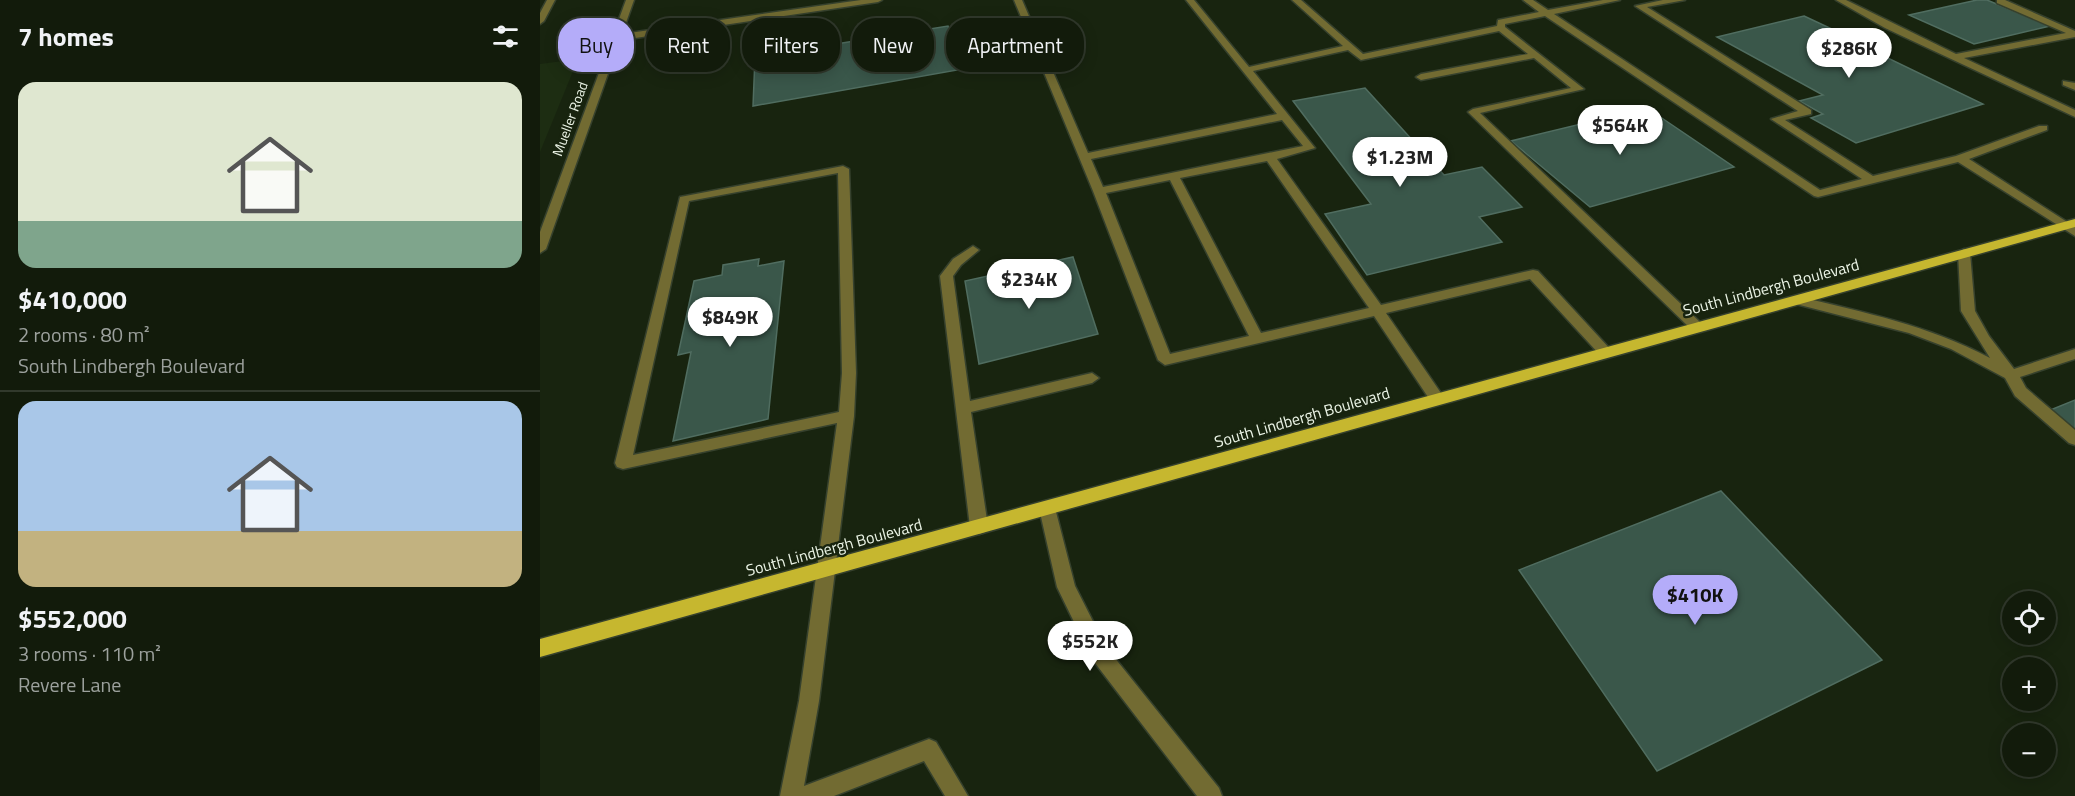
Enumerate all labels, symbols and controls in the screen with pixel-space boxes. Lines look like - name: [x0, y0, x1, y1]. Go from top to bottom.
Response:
- text: 7 homes: [18, 17, 114, 56]
- chip: Buy: [558, 18, 634, 72]
- chip: Rent: [646, 18, 730, 72]
- chip: Filters: [742, 18, 840, 72]
- chip: New: [852, 18, 934, 72]
- chip: Apartment: [946, 18, 1084, 72]
- icon: filters: [489, 20, 522, 53]
- pin: $286K: [1807, 28, 1891, 79]
- text: $286K: [1821, 32, 1877, 63]
- street label: Mueller Road: [546, 79, 593, 159]
- pin: $564K: [1578, 105, 1662, 156]
- text: $564K: [1592, 109, 1648, 140]
- icon: home: [216, 121, 324, 229]
- pin: $1.23M: [1351, 137, 1449, 188]
- text: $1.23M: [1366, 141, 1434, 172]
- street label: South Lindbergh Boulevard: [1680, 252, 1862, 322]
- pin: $234K: [987, 259, 1071, 310]
- text: $234K: [1001, 263, 1057, 294]
- text: $410,000: [18, 280, 127, 319]
- pin: $849K: [688, 297, 772, 348]
- text: $849K: [702, 301, 758, 332]
- text: 2 rooms · 80 m²: [18, 319, 150, 350]
- text: South Lindbergh Boulevard: [18, 350, 245, 381]
- street label: South Lindbergh Boulevard: [1211, 380, 1393, 454]
- icon: home: [216, 440, 324, 548]
- street label: South Lindbergh Boulevard: [743, 512, 925, 582]
- pin: $410K: [1653, 575, 1737, 626]
- text: $410K: [1667, 579, 1723, 610]
- map controls: [2002, 591, 2056, 777]
- button: locate: [2002, 591, 2056, 645]
- text: $552,000: [18, 599, 127, 638]
- pin: $552K: [1048, 621, 1132, 672]
- text: $552K: [1062, 625, 1118, 656]
- text: 3 rooms · 110 m²: [18, 638, 161, 669]
- button: +: [2002, 657, 2056, 711]
- text: Revere Lane: [18, 669, 121, 700]
- button: −: [2002, 723, 2056, 777]

